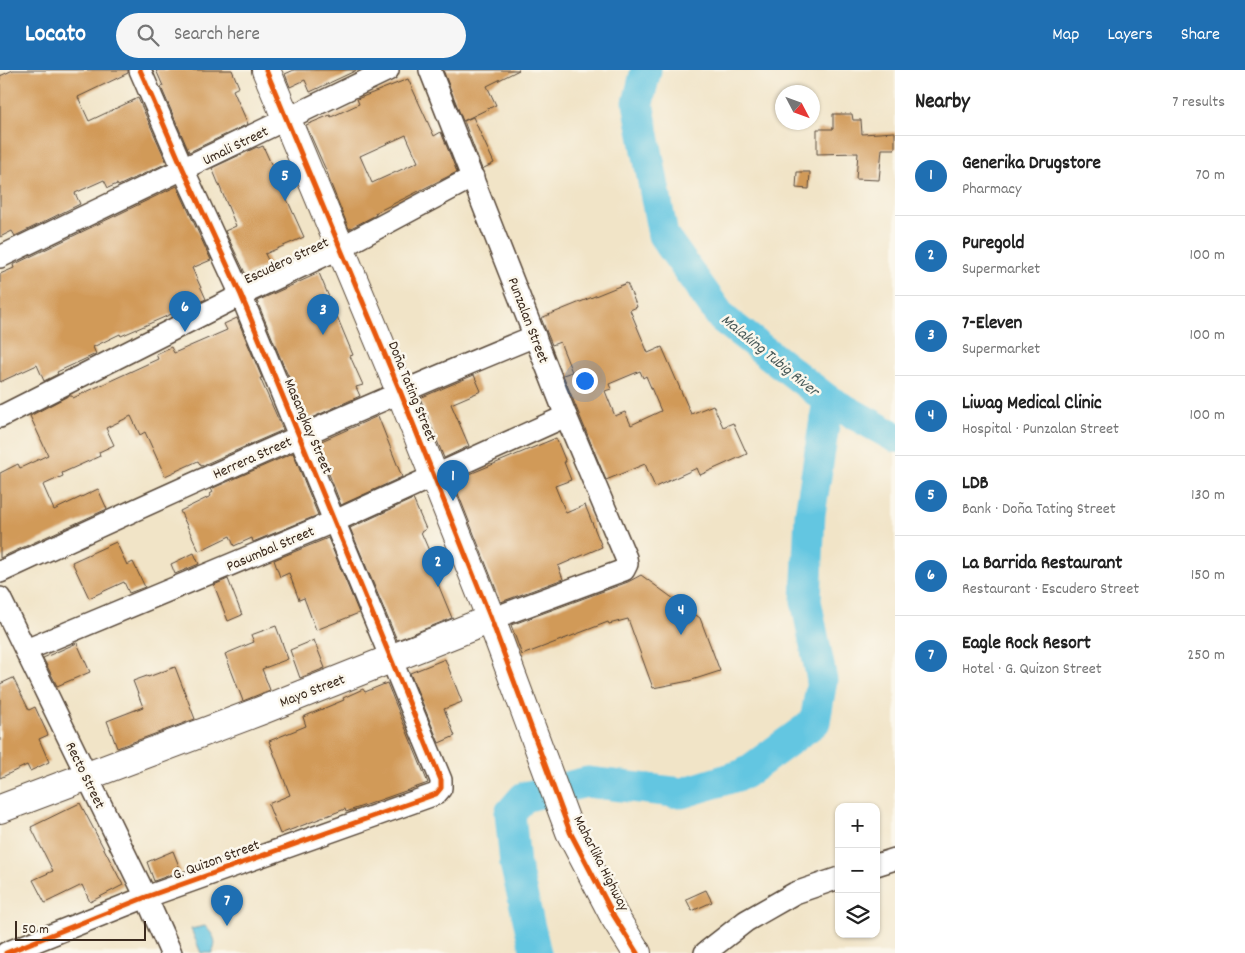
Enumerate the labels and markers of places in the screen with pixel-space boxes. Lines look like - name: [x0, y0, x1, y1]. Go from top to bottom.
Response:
- pin: 5: [269, 160, 301, 201]
- pin: 6: [169, 291, 201, 332]
- pin: 3: [307, 294, 339, 335]
- pin: 1: [437, 460, 469, 501]
- pin: 2: [422, 546, 454, 587]
- pin: 4: [665, 594, 697, 635]
- pin: 7: [211, 885, 243, 926]

